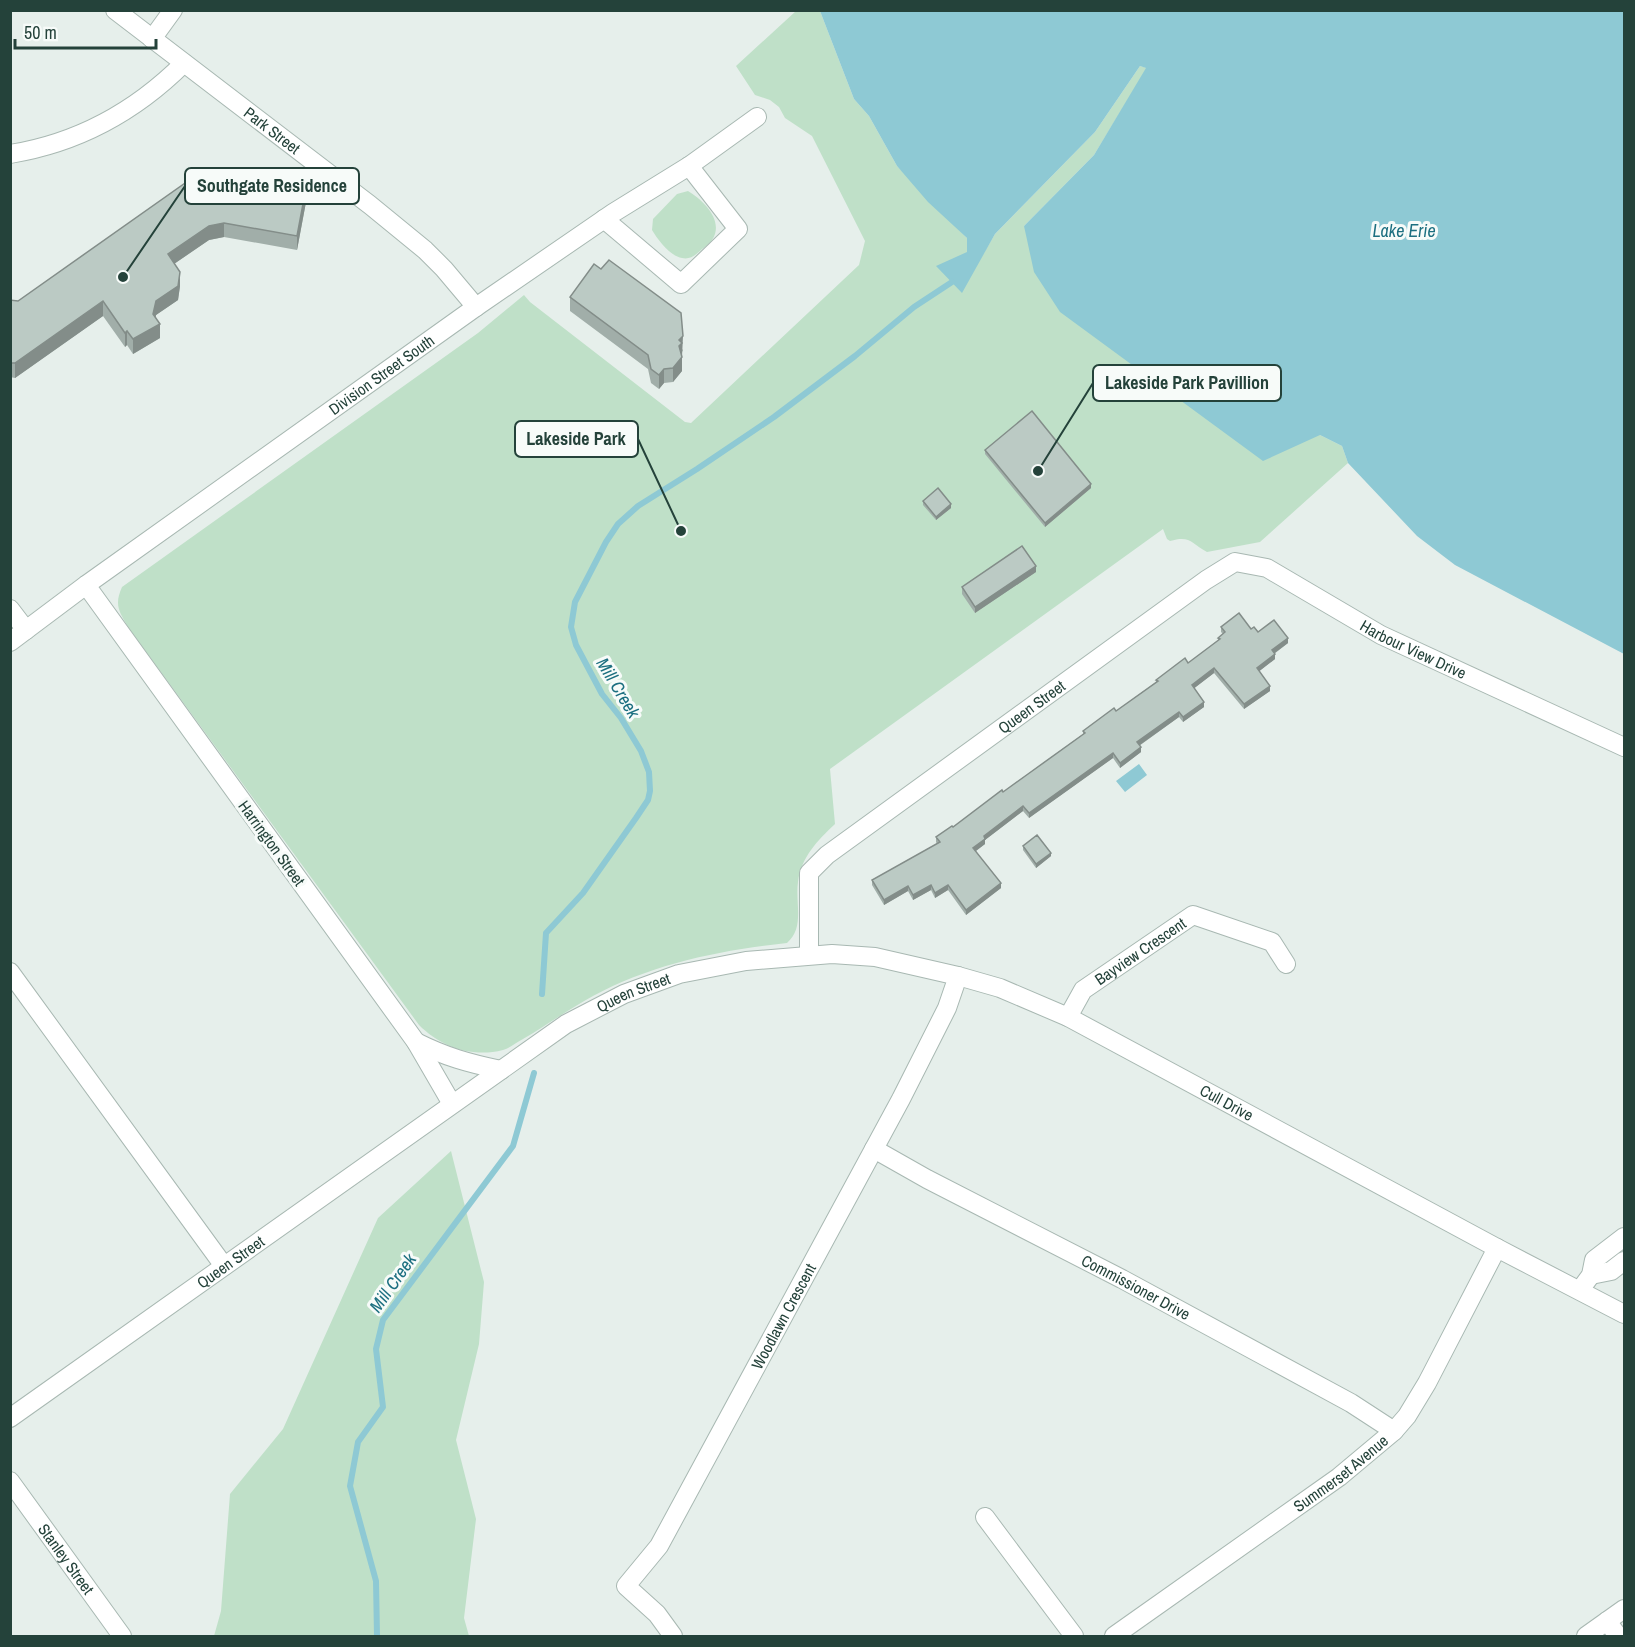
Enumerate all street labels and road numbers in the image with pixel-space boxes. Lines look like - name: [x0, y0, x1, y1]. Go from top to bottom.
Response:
- street label: Park Street: [240, 102, 305, 159]
- street label: Division Street South: [324, 329, 438, 420]
- street label: Harbour View Drive: [1356, 614, 1470, 684]
- street label: Queen Street: [993, 675, 1070, 739]
- street label: Harrington Street: [234, 796, 311, 890]
- street label: Bayview Crescent: [1090, 912, 1190, 990]
- street label: Queen Street: [592, 967, 673, 1017]
- street label: Cull Drive: [1196, 1079, 1257, 1126]
- street label: Queen Street: [192, 1230, 269, 1293]
- street label: Commissioner Drive: [1078, 1249, 1194, 1325]
- street label: Woodlawn Crescent: [746, 1259, 821, 1373]
- street label: Summerset Avenue: [1289, 1430, 1393, 1517]
- street label: Stanley Street: [33, 1519, 100, 1599]

